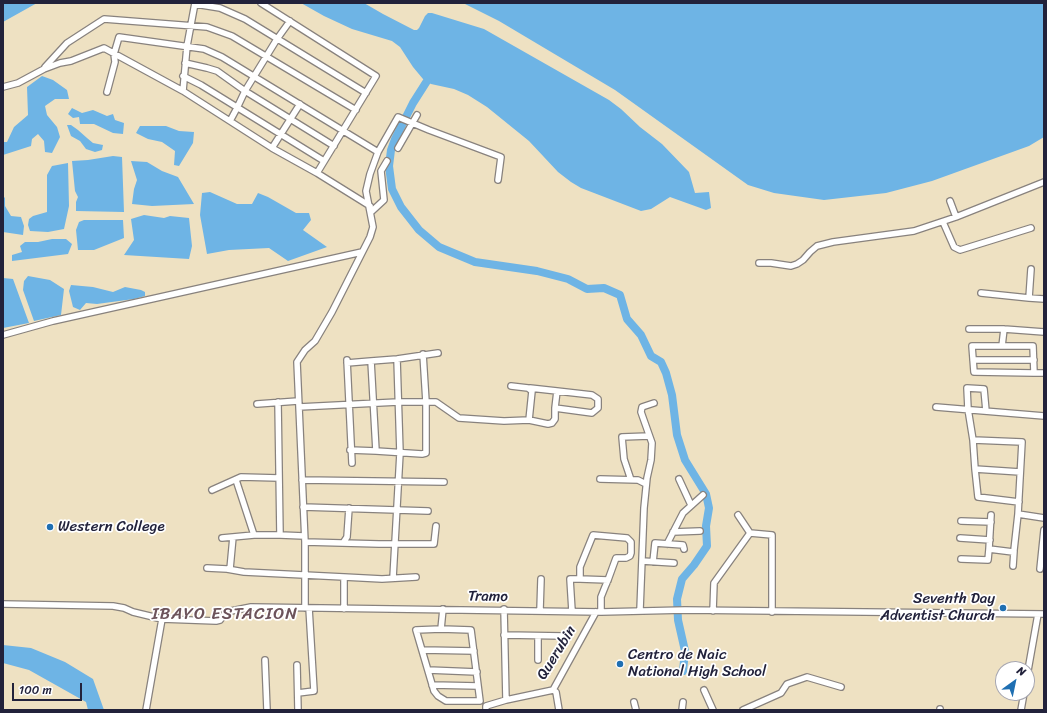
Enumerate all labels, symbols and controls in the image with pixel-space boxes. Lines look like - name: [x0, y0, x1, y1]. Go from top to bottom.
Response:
- place label: Western College: [58, 518, 165, 536]
- marker: Western College: [45, 522, 55, 532]
- street label: Tramo: [468, 588, 508, 606]
- place label: Seventh Day Adventist Church: [880, 590, 995, 625]
- marker: Seventh Day Adventist Church: [998, 603, 1008, 613]
- district label: IBAYO ESTACION: [153, 605, 297, 625]
- street label: Querubin: [533, 623, 581, 683]
- place label: Centro de Naic National High School: [628, 646, 766, 681]
- marker: Centro de Naic National High School: [615, 659, 625, 669]
- north arrow: [995, 661, 1035, 701]
- text: N: [1013, 661, 1030, 681]
- scale bar: [14, 675, 84, 701]
- text: 100 m: [19, 679, 52, 701]

